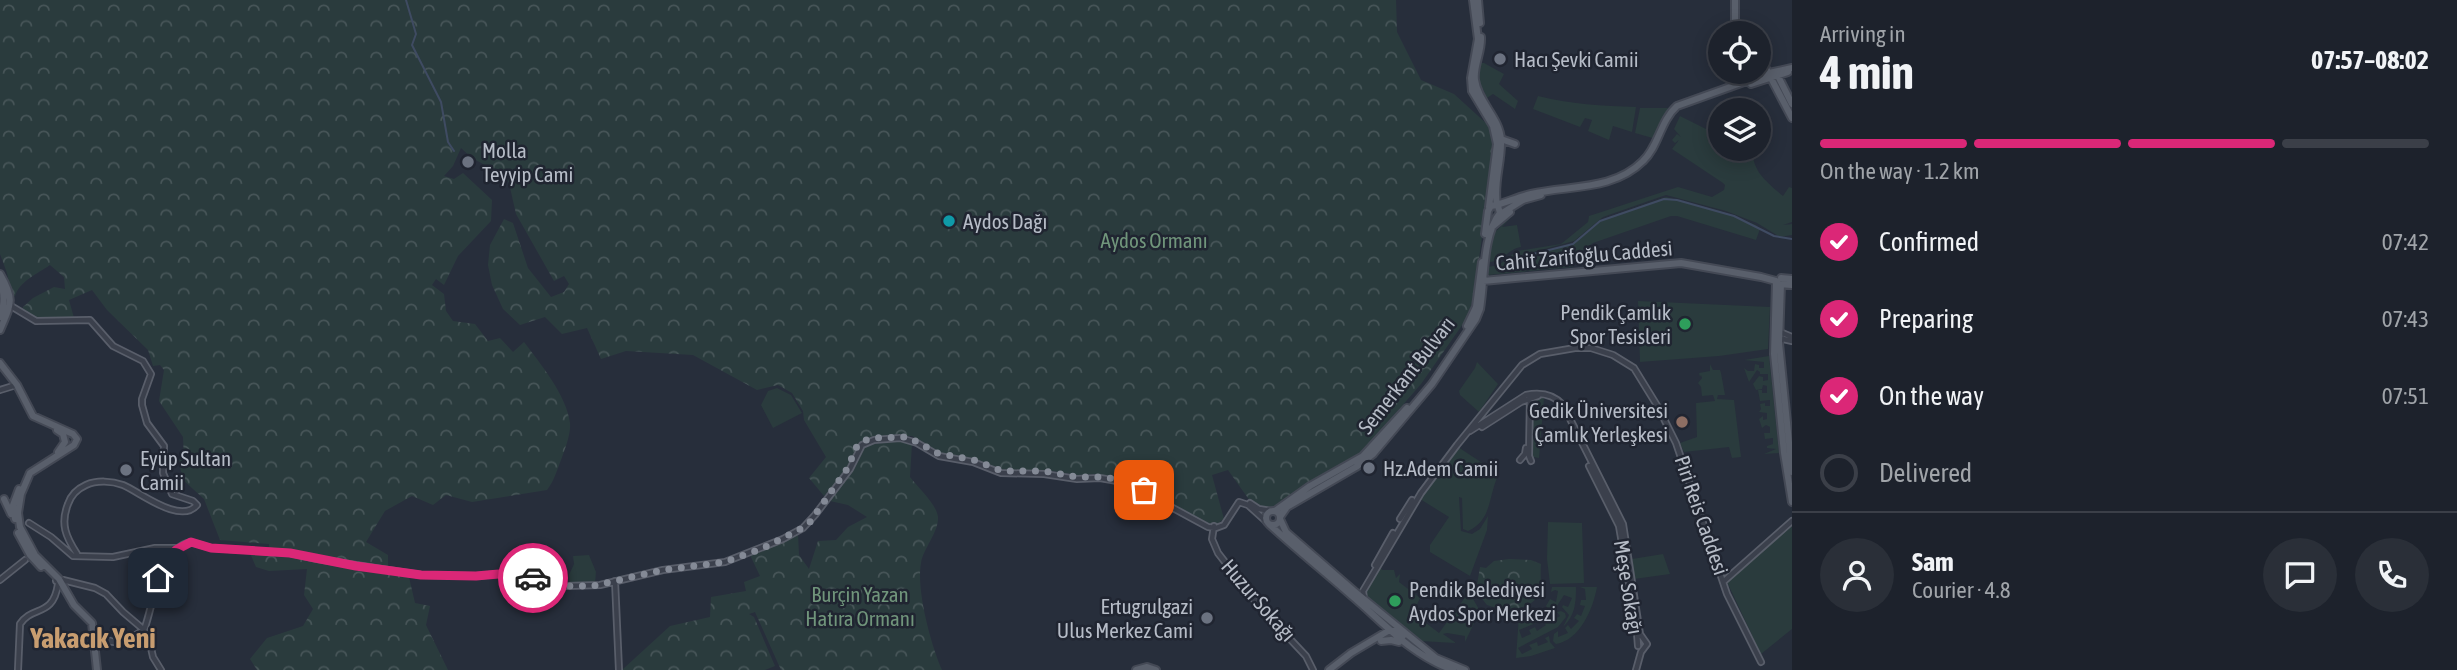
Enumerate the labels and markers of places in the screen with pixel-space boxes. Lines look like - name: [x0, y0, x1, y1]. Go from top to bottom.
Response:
- place label: Hacı Şevki Camii: [1514, 47, 1639, 71]
- marker: Hacı Şevki Camii: [1492, 51, 1508, 67]
- place label: Molla Teyyip Cami: [482, 138, 573, 186]
- marker: Molla Teyyip Cami: [460, 154, 476, 170]
- place label: Aydos Dağı: [963, 209, 1047, 233]
- marker: Aydos Dağı: [941, 213, 957, 229]
- place label: Pendik Çamlık Spor Tesisleri: [1560, 300, 1671, 348]
- marker: Pendik Çamlık Spor Tesisleri: [1677, 316, 1693, 332]
- place label: Gedik Üniversitesi Çamlık Yerleşkesi: [1529, 398, 1668, 446]
- marker: Gedik Üniversitesi Çamlık Yerleşkesi: [1674, 414, 1690, 430]
- place label: Eyüp Sultan Camii: [140, 446, 231, 494]
- place label: Hz.Adem Camii: [1383, 456, 1498, 480]
- pin: [1114, 460, 1174, 520]
- marker: Hz.Adem Camii: [1361, 460, 1377, 476]
- marker: Eyüp Sultan Camii: [118, 462, 134, 478]
- pin: [128, 548, 188, 608]
- place label: Pendik Belediyesi Aydos Spor Merkezi: [1409, 577, 1556, 625]
- marker: Pendik Belediyesi Aydos Spor Merkezi: [1387, 593, 1403, 609]
- place label: Ertugrulgazi Ulus Merkez Cami: [1057, 594, 1193, 642]
- marker: Ertugrulgazi Ulus Merkez Cami: [1199, 610, 1215, 626]

